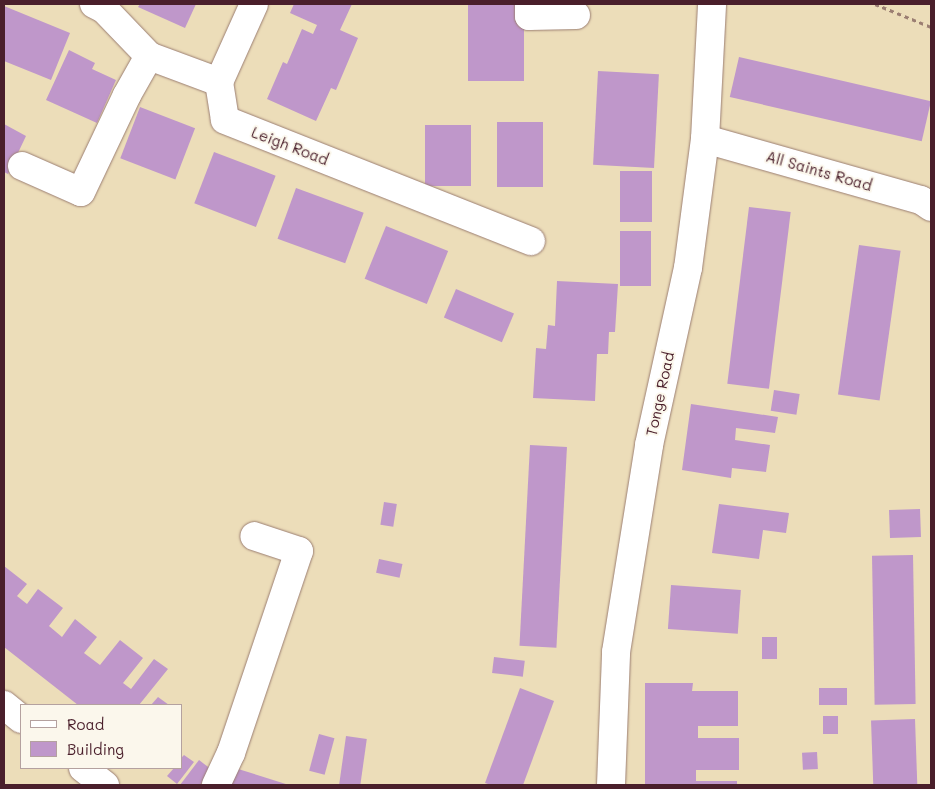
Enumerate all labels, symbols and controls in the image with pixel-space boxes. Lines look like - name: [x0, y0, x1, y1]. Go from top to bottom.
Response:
- street label: Leigh Road: [249, 123, 331, 169]
- street label: All Saints Road: [764, 147, 874, 195]
- street label: Tonge Road: [642, 350, 678, 438]
- legend: [20, 704, 182, 769]
- text: Road: [67, 714, 104, 734]
- text: Building: [67, 739, 124, 759]

